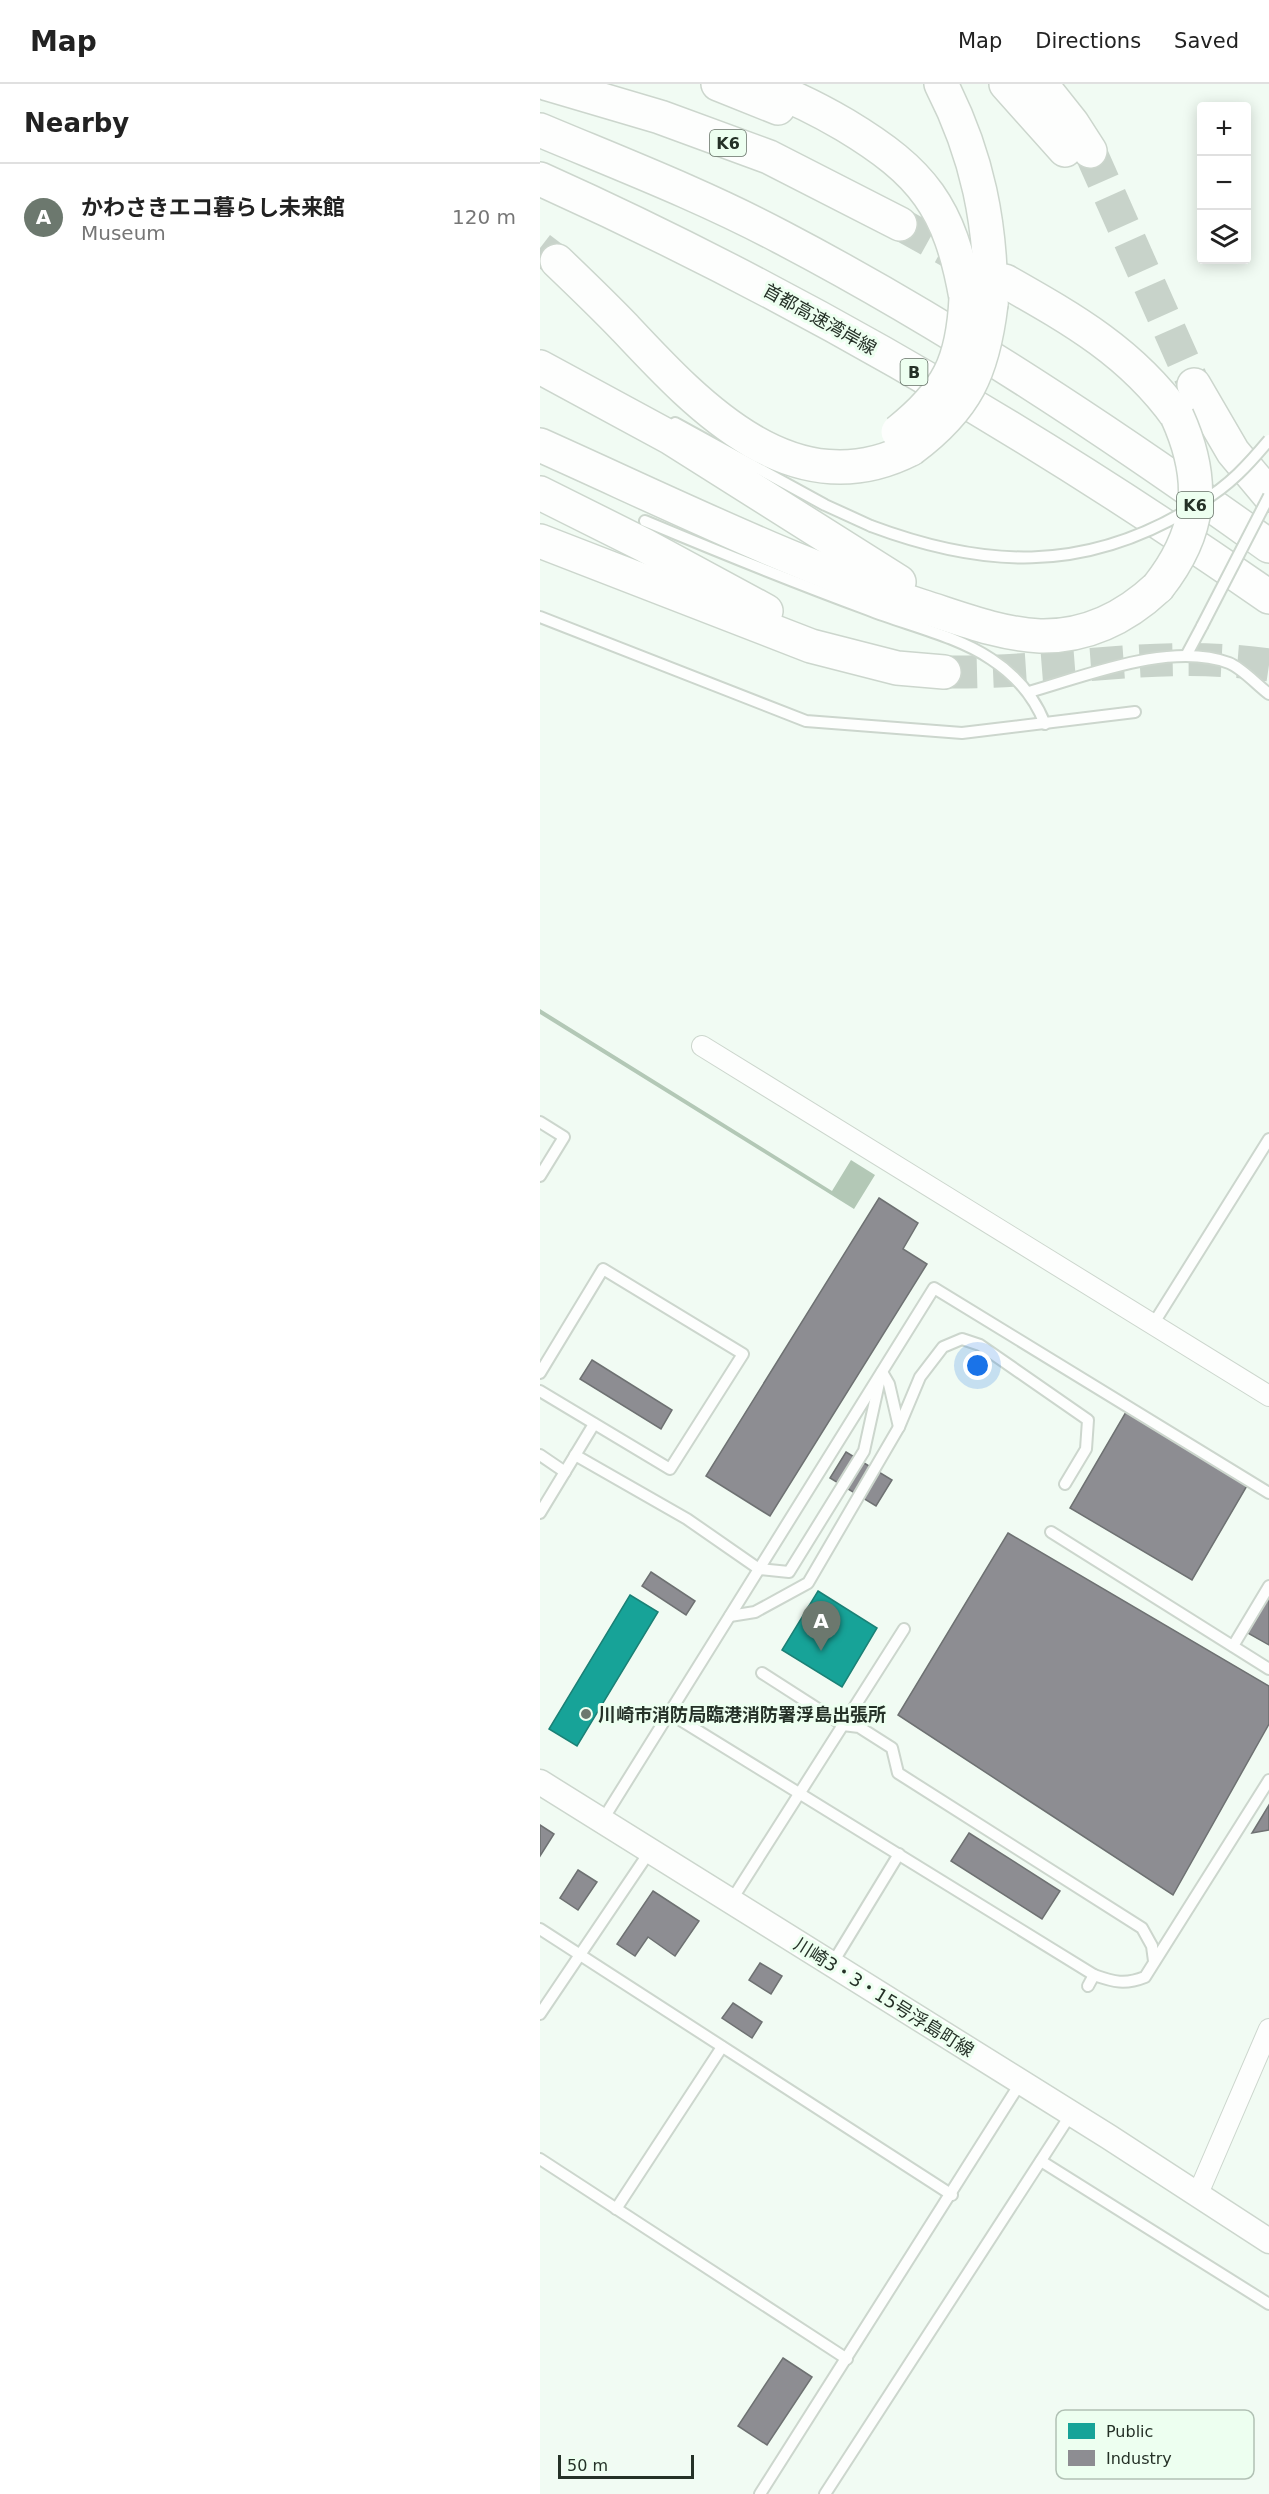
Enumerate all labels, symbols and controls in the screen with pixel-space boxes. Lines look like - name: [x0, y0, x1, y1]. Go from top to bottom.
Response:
- text: Map: [30, 25, 97, 58]
- text: Map: [958, 29, 1002, 53]
- text: Directions: [1035, 29, 1141, 53]
- text: Saved: [1174, 29, 1239, 53]
- map controls: [1197, 102, 1251, 264]
- button: +: [1197, 102, 1251, 156]
- text: Nearby: [24, 108, 129, 138]
- road number: K6: [710, 130, 746, 156]
- button: −: [1197, 156, 1251, 210]
- text: かわさきエコ暮らし未来館: [81, 195, 345, 220]
- text: A: [36, 205, 51, 229]
- text: 120 m: [452, 205, 516, 229]
- button: layers: [1197, 210, 1251, 264]
- text: Museum: [81, 221, 166, 245]
- street label: 首都高速湾岸線: [760, 279, 880, 359]
- road number: B: [900, 359, 928, 385]
- road number: K6: [1177, 492, 1213, 518]
- your location: [963, 1351, 992, 1380]
- pin: A: [802, 1602, 840, 1651]
- place label: 川崎市消防局臨港消防署浮島出張所: [598, 1704, 886, 1725]
- marker: 川崎市消防局臨港消防署浮島出張所: [579, 1707, 593, 1721]
- street label: 川崎3・3・15号浮島町線: [790, 1933, 978, 2061]
- legend: [1056, 2410, 1254, 2479]
- text: Public: [1106, 2422, 1153, 2441]
- text: Industry: [1106, 2449, 1172, 2468]
- scale bar: [558, 2452, 694, 2480]
- text: 50 m: [567, 2456, 608, 2475]

